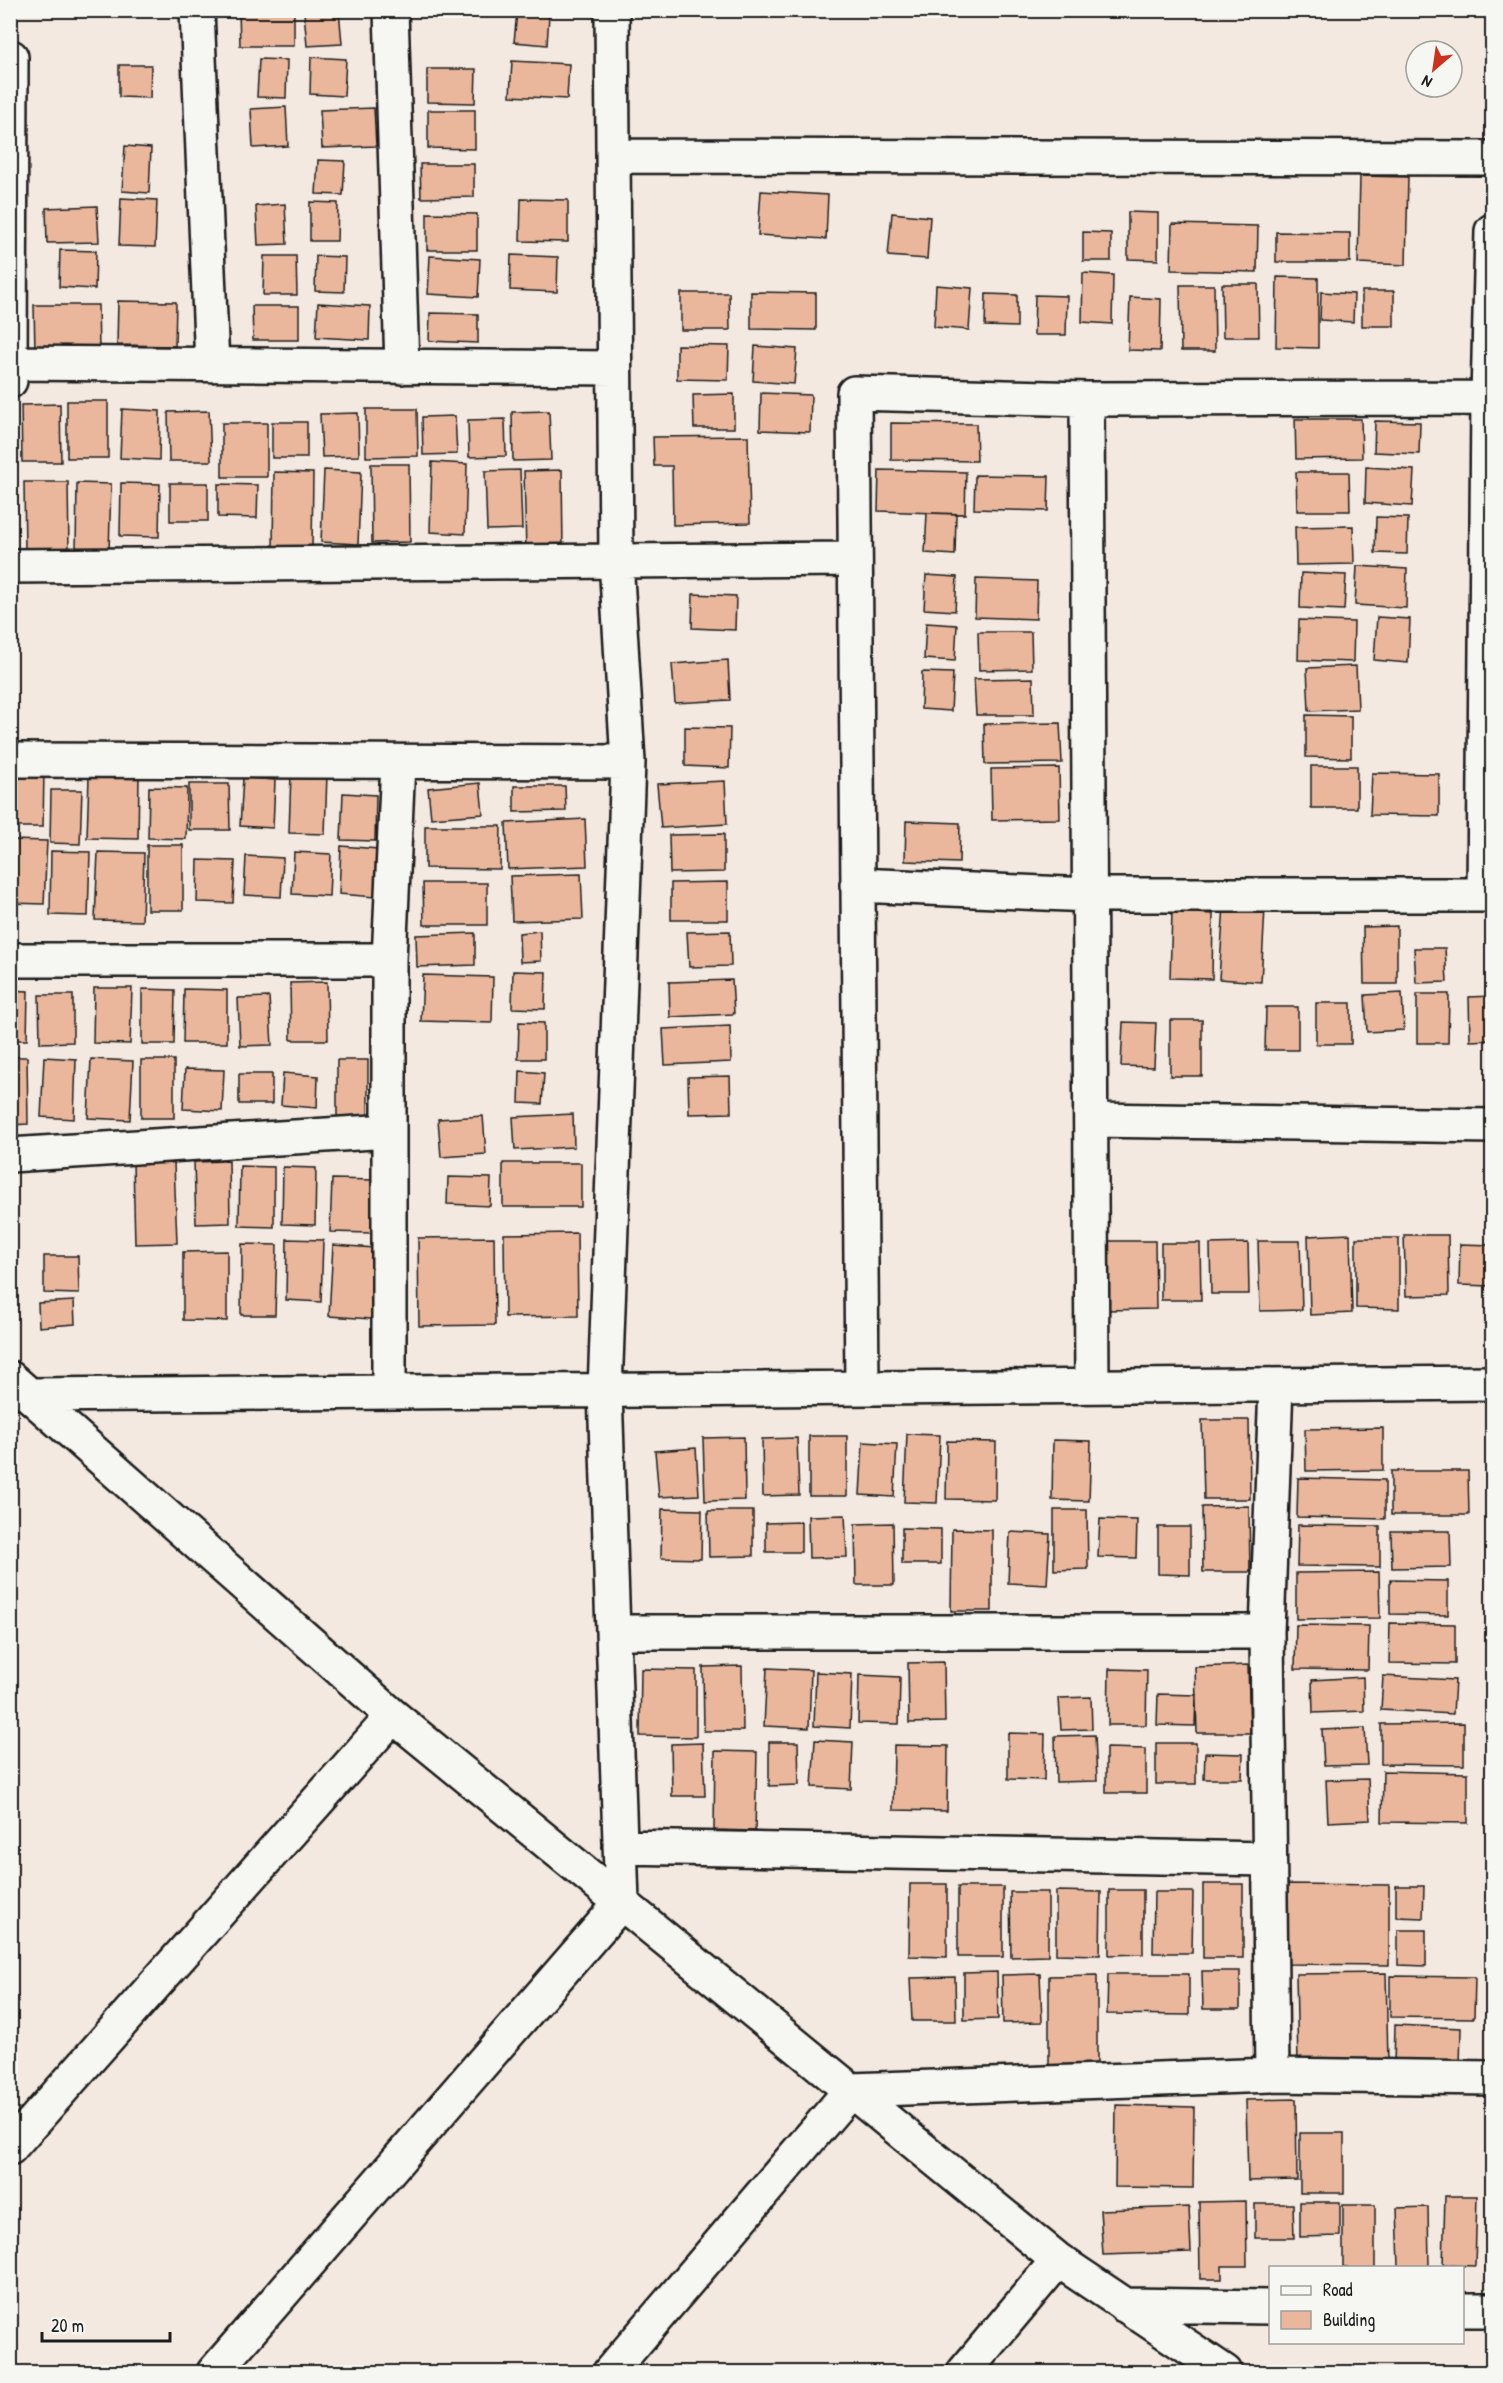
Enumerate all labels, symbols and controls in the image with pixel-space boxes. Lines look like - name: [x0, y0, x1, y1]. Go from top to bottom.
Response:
- north arrow: [1404, 39, 1464, 99]
- text: N: [1417, 70, 1436, 94]
- legend: [1269, 2266, 1464, 2344]
- text: Road: [1323, 2277, 1353, 2302]
- scale bar: [42, 2305, 170, 2343]
- text: Building: [1323, 2307, 1375, 2332]
- text: 20 m: [51, 2313, 84, 2338]

